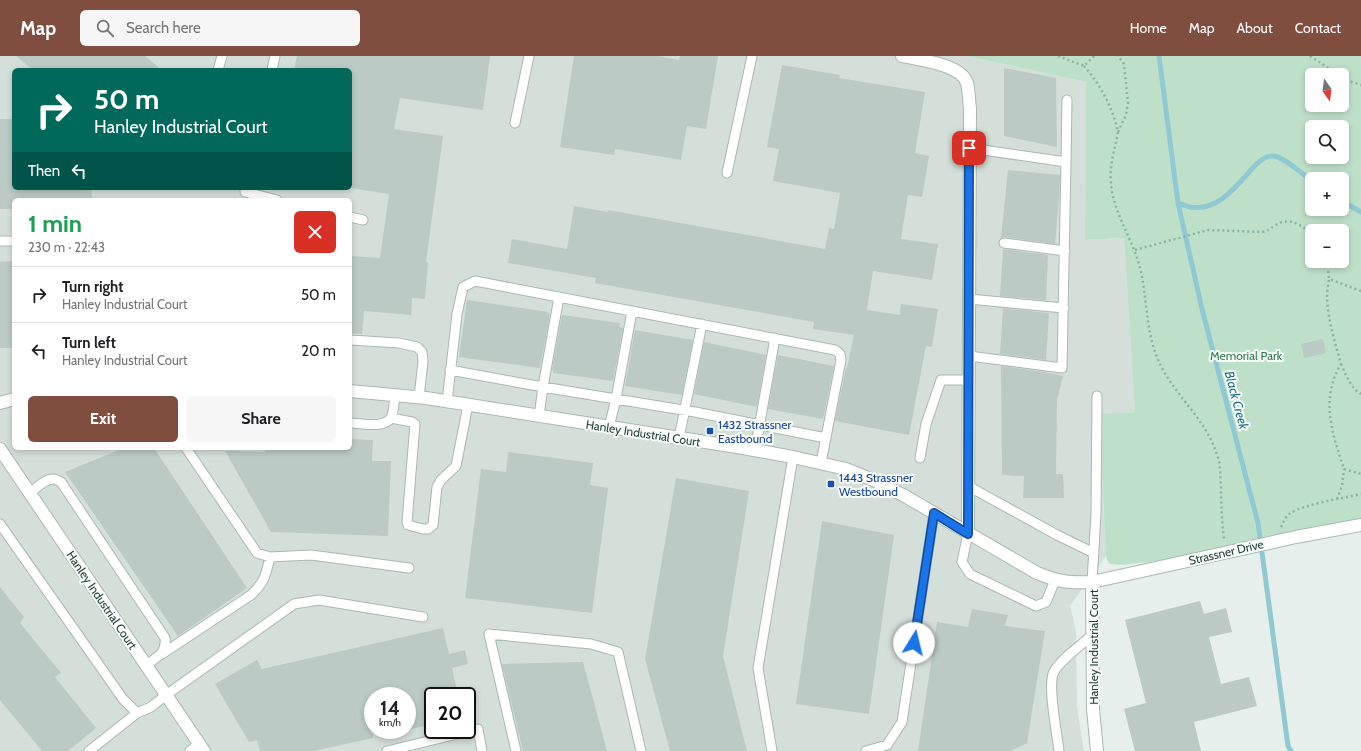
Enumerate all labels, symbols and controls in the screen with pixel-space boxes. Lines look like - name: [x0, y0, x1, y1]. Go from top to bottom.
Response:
- search box: [80, 10, 360, 46]
- text: Map: [20, 17, 56, 40]
- icon: search: [94, 17, 116, 39]
- text: Search here: [126, 19, 201, 37]
- text: Home: [1130, 19, 1167, 37]
- text: Map: [1189, 19, 1214, 37]
- text: About: [1236, 19, 1273, 37]
- text: Contact: [1295, 19, 1341, 37]
- north arrow: [1305, 68, 1349, 112]
- map controls: [1305, 68, 1349, 268]
- text: 50 m: [94, 82, 159, 116]
- icon: right: [28, 84, 80, 136]
- text: Hanley Industrial Court: [94, 116, 267, 138]
- button: search: [1305, 120, 1349, 164]
- pin: [952, 131, 986, 165]
- icon: arrive: [958, 137, 980, 159]
- icon: left: [68, 160, 90, 182]
- text: Then: [28, 162, 60, 180]
- button: +: [1305, 172, 1349, 216]
- text: 1 min: [28, 209, 82, 238]
- button: close: [294, 211, 336, 253]
- button: −: [1305, 224, 1349, 268]
- text: 230 m · 22:43: [28, 239, 105, 255]
- text: Turn right: [62, 278, 123, 296]
- icon: right: [28, 284, 50, 306]
- text: 50 m: [301, 286, 336, 304]
- text: Hanley Industrial Court: [62, 296, 187, 312]
- text: Turn left: [62, 334, 116, 352]
- icon: left: [28, 340, 50, 362]
- text: 20 m: [301, 342, 336, 360]
- park label: Memorial Park: [1210, 348, 1283, 363]
- text: Hanley Industrial Court: [62, 352, 187, 368]
- water label: Black Creek: [1222, 369, 1253, 431]
- button: Exit: [28, 396, 178, 442]
- button: Share: [186, 396, 336, 442]
- street label: Hanley Industrial Court: [585, 417, 701, 449]
- place label: 1432 Strassner Eastbound: [718, 417, 791, 446]
- marker: 1432 Strassner Eastbound: [705, 426, 715, 436]
- place label: 1443 Strassner Westbound: [839, 470, 913, 499]
- marker: 1443 Strassner Westbound: [826, 479, 836, 489]
- street label: Strassner Drive: [1187, 536, 1265, 568]
- street label: Hanley Industrial Court: [63, 548, 141, 652]
- street label: Hanley Industrial Court: [1086, 589, 1101, 705]
- position arrow: [893, 622, 935, 664]
- speed limit sign: 20: [424, 687, 476, 739]
- text: 14: [380, 696, 400, 720]
- text: km/h: [379, 716, 401, 729]

